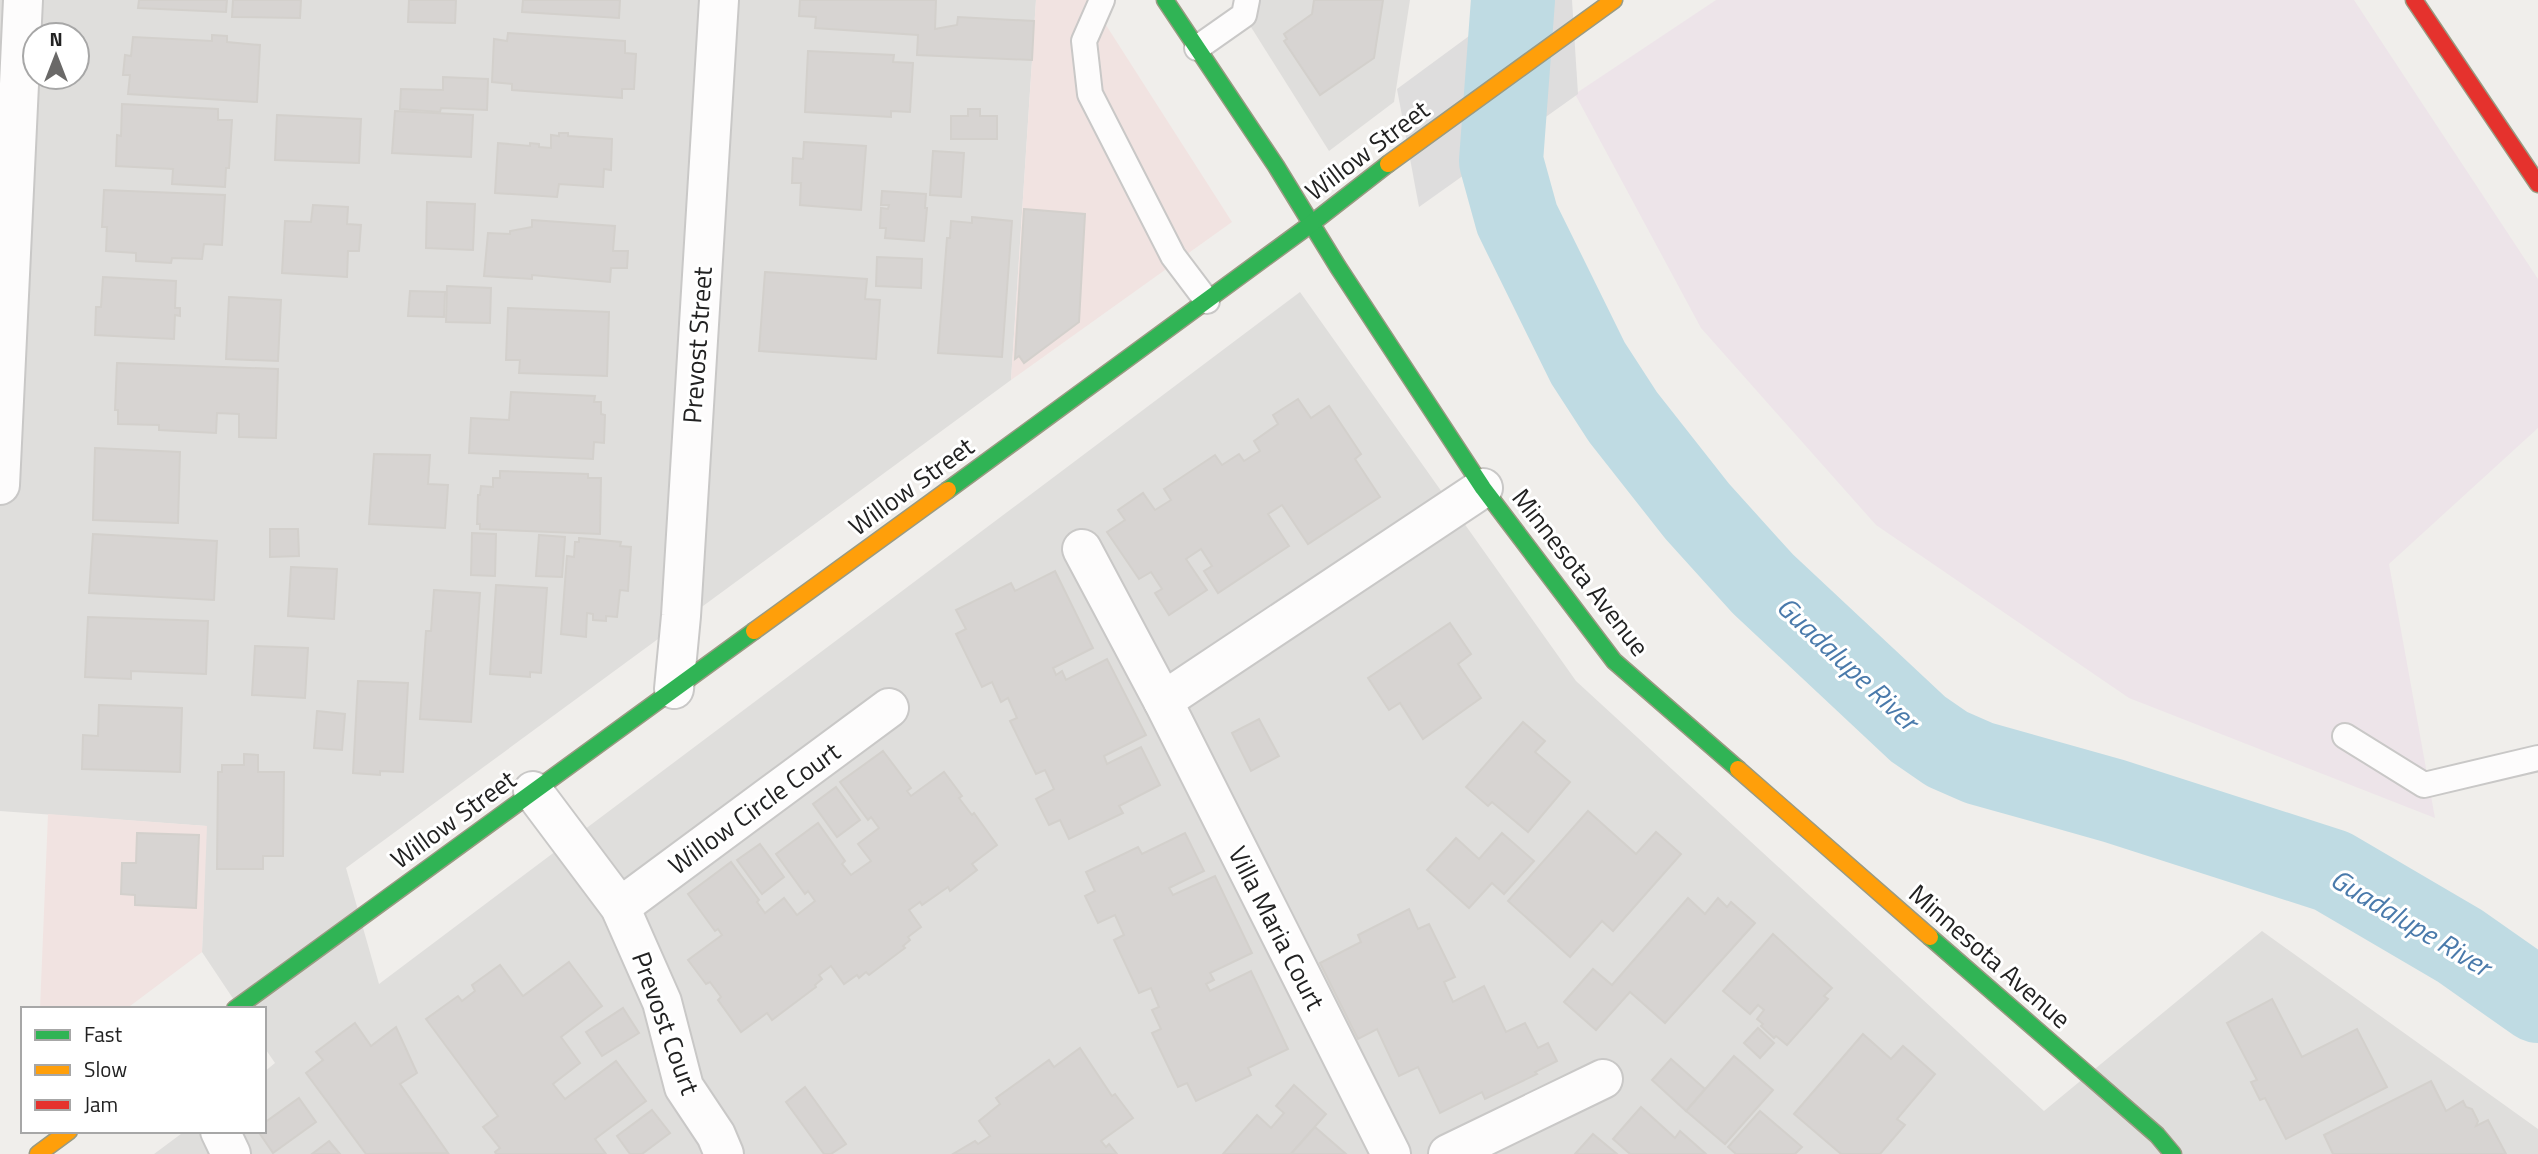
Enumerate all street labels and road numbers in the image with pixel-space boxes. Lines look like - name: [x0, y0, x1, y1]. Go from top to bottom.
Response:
- street label: Willow Street: [1297, 90, 1437, 210]
- street label: Prevost Street: [672, 265, 722, 425]
- street label: Willow Street: [840, 427, 982, 545]
- street label: Minnesota Avenue: [1503, 480, 1659, 664]
- street label: Willow Circle Court: [660, 732, 848, 884]
- street label: Willow Street: [382, 760, 524, 878]
- street label: Villa Maria Court: [1219, 839, 1335, 1017]
- street label: Minnesota Avenue: [1900, 875, 2080, 1037]
- street label: Prevost Court: [622, 946, 710, 1100]

